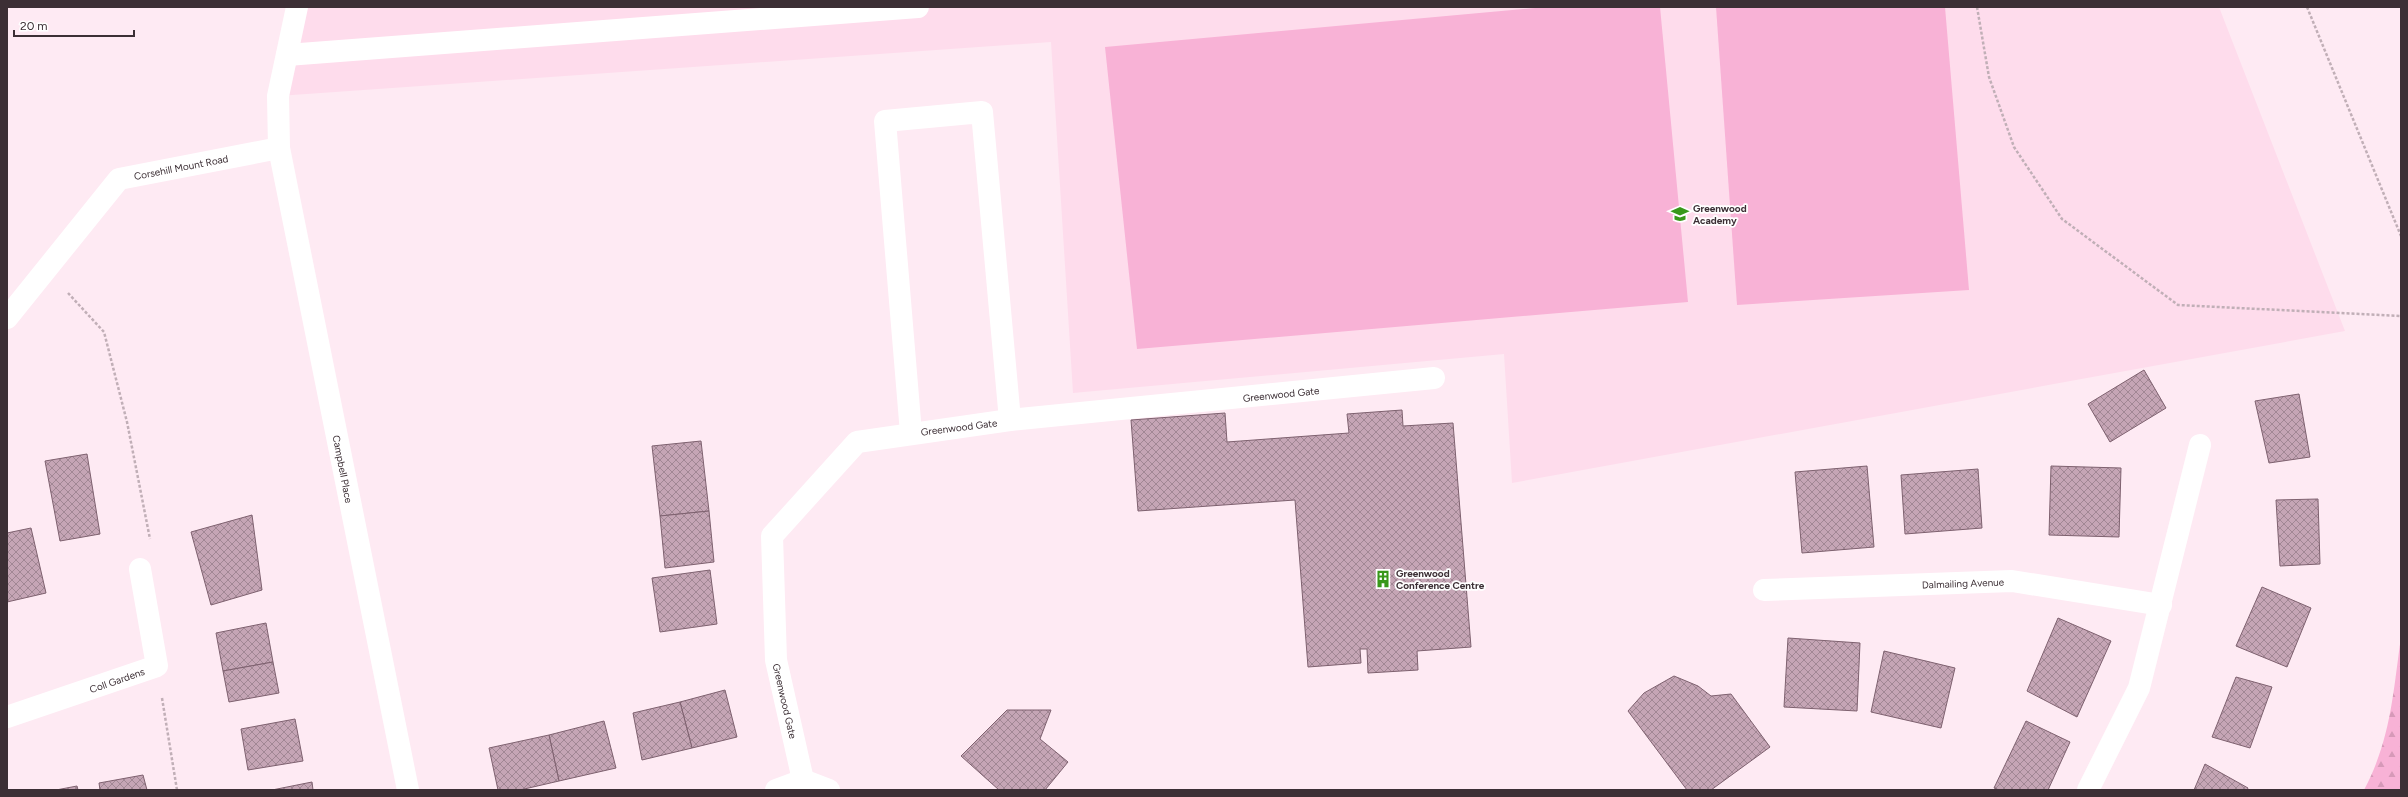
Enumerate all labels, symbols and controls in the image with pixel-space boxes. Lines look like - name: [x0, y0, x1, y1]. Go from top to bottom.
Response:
- scale bar: [14, 12, 134, 38]
- text: 20 m: [20, 19, 48, 33]
- street label: Corsehill Mount Road: [133, 152, 230, 183]
- place label: Greenwood Academy: [1693, 202, 1747, 227]
- school or university icon: Greenwood Academy: [1670, 204, 1690, 224]
- street label: Greenwood Gate: [1242, 384, 1321, 405]
- street label: Greenwood Gate: [920, 416, 999, 439]
- street label: Campbell Place: [330, 434, 356, 505]
- place label: Greenwood Conference Centre: [1396, 567, 1485, 592]
- building icon: Greenwood Conference Centre: [1373, 569, 1393, 589]
- street label: Dalmailing Avenue: [1922, 576, 2005, 591]
- street label: Greenwood Gate: [770, 662, 800, 741]
- street label: Coll Gardens: [88, 665, 147, 696]

